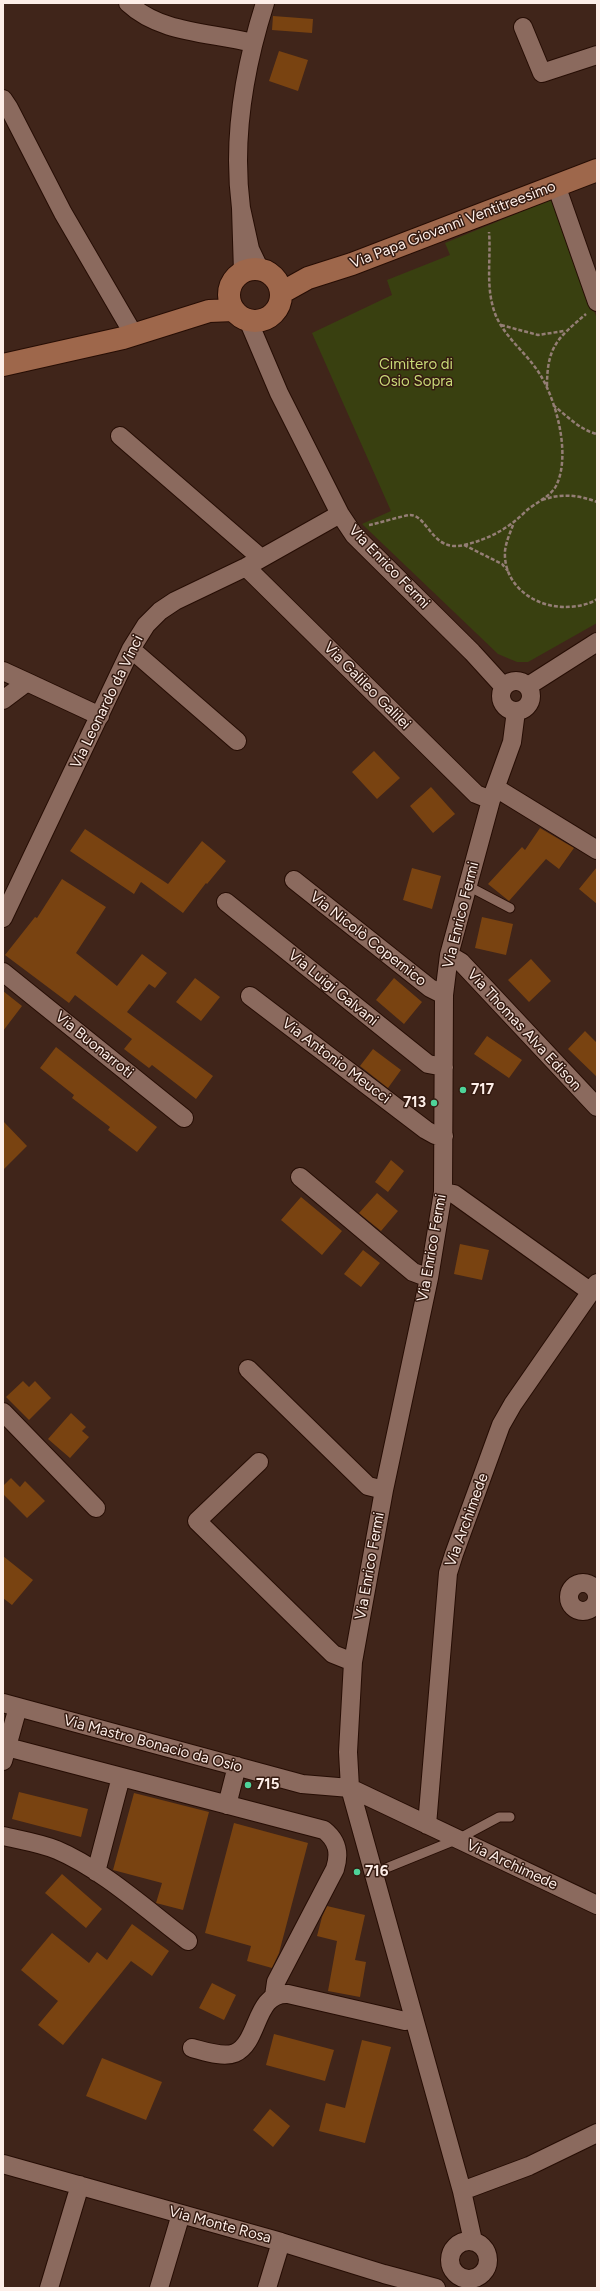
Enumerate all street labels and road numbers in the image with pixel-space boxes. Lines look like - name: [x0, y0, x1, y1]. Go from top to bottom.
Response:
- street label: Via Papa Giovanni Ventitreesimo: [348, 177, 558, 273]
- street label: Via Enrico Fermi: [345, 522, 433, 612]
- street label: Via Leonardo da Vinci: [67, 632, 147, 772]
- street label: Via Galileo Galilei: [320, 639, 414, 733]
- street label: Via Enrico Fermi: [439, 860, 483, 970]
- street label: Via Nicolò Copernico: [306, 888, 430, 990]
- street label: Via Luigi Galvani: [284, 946, 382, 1030]
- street label: Via Thomas Alva Edison: [463, 966, 585, 1094]
- street label: Via Buonarroti: [51, 1008, 137, 1082]
- street label: Via Antonio Meucci: [278, 1014, 394, 1108]
- street label: Via Enrico Fermi: [414, 1193, 450, 1303]
- street label: Via Archimede: [442, 1471, 492, 1569]
- street label: Via Enrico Fermi: [352, 1511, 388, 1621]
- street label: Via Mastro Bonacio da Osio: [62, 1711, 244, 1777]
- street label: Via Archimede: [464, 1836, 560, 1894]
- street label: Via Monte Rosa: [167, 2203, 273, 2247]

